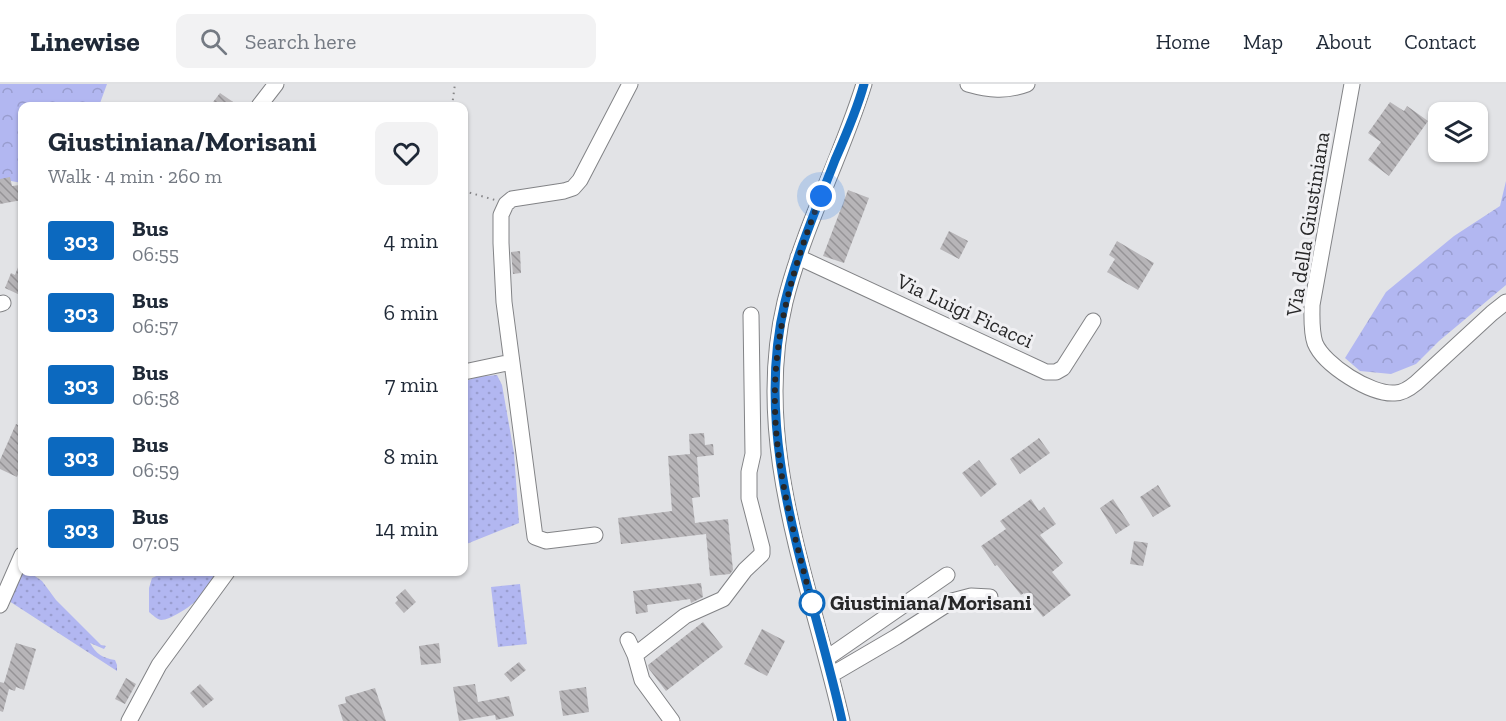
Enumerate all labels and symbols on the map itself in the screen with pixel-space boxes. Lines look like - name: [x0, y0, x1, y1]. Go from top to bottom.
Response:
- street label: Via della Giustiniana: [1280, 130, 1334, 319]
- your location: [806, 181, 836, 211]
- street label: Via Luigi Ficacci: [892, 268, 1038, 353]
- marker: Giustiniana/Morisani: [799, 590, 825, 616]
- place label: Giustiniana/Morisani: [830, 590, 1032, 615]

